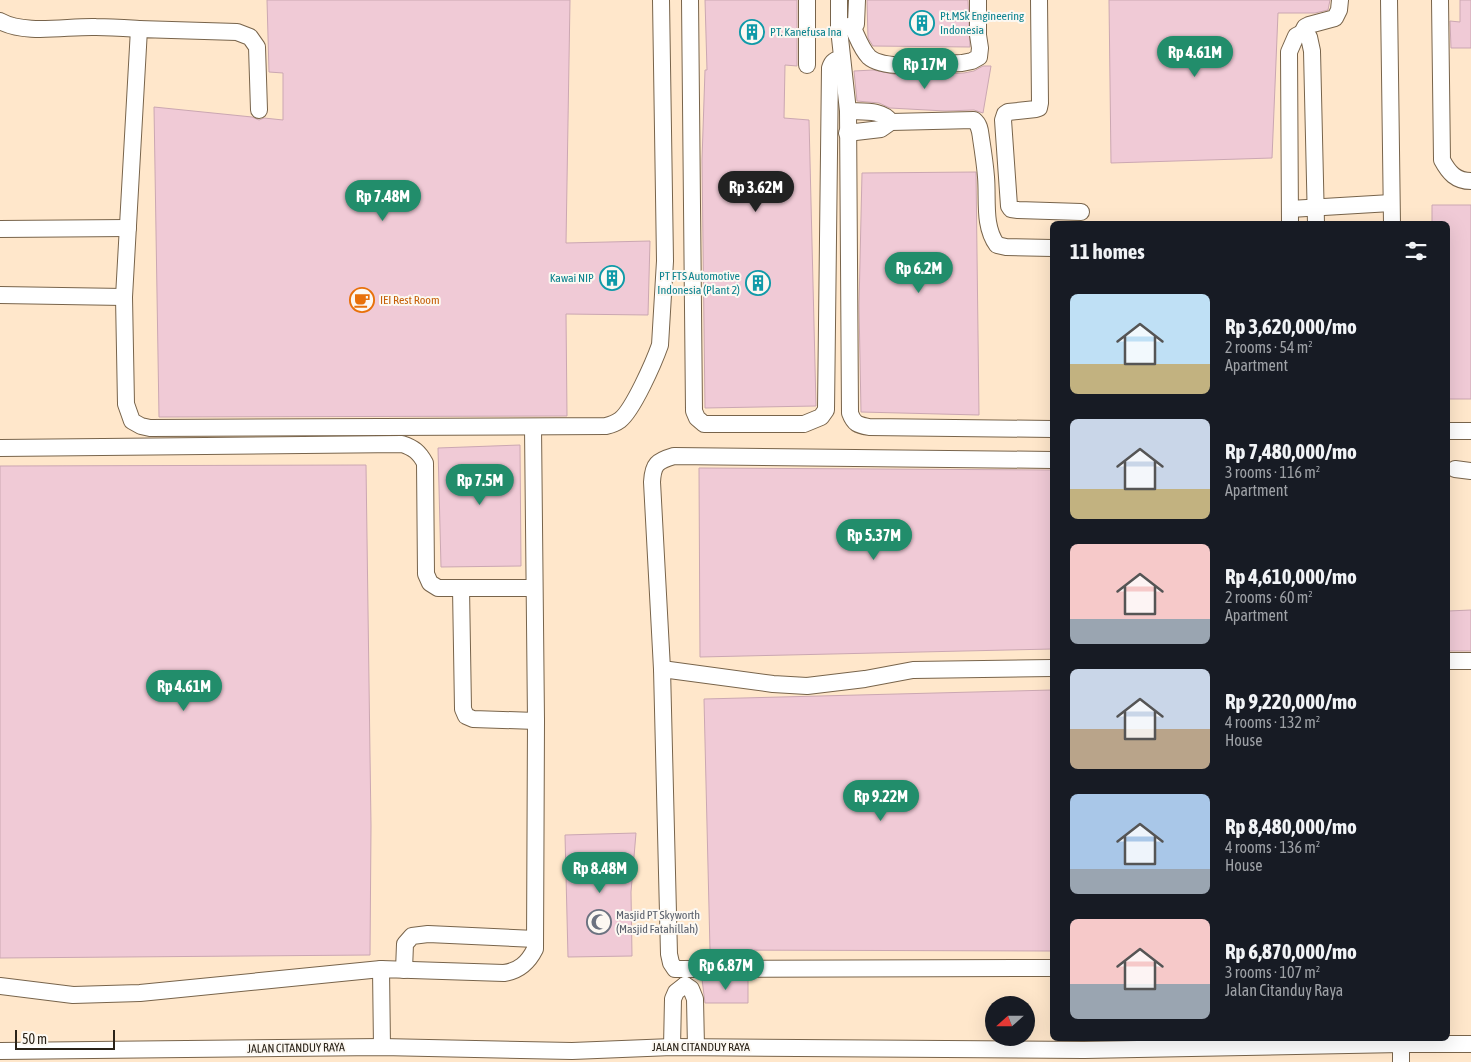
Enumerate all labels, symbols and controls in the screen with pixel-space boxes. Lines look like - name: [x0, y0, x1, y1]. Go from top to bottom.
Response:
- place label: Pt.MSk Engineering Indonesia: [940, 9, 1025, 37]
- building icon: Pt.MSk Engineering Indonesia: [909, 10, 935, 36]
- building icon: PT. Kanefusa Ina: [739, 19, 765, 45]
- place label: PT. Kanefusa Ina: [770, 25, 842, 39]
- pin: Rp 4.61M: [1143, 36, 1247, 78]
- text: Rp 4.61M: [1168, 43, 1222, 61]
- pin: Rp 17M: [884, 48, 966, 90]
- text: Rp 17M: [903, 55, 947, 73]
- pin: Rp 3.62M: [704, 170, 808, 213]
- text: Rp 3.62M: [729, 178, 783, 196]
- pin: Rp 7.48M: [331, 180, 435, 222]
- text: Rp 7.48M: [356, 187, 410, 205]
- icon: filters: [1402, 237, 1430, 265]
- text: 11 homes: [1070, 239, 1145, 263]
- pin: Rp 6.2M: [873, 252, 965, 294]
- text: Rp 6.2M: [896, 259, 942, 277]
- building icon: Kawai NIP: [599, 265, 625, 291]
- place label: PT FTS Automotive Indonesia (Plant 2): [657, 269, 740, 297]
- building icon: PT FTS Automotive Indonesia (Plant 2): [745, 270, 771, 296]
- place label: Kawai NIP: [550, 271, 594, 285]
- cafe icon: IEI Rest Room: [349, 287, 375, 313]
- place label: IEI Rest Room: [380, 293, 440, 307]
- icon: home: [1110, 314, 1170, 374]
- text: Rp 3,620,000/mo: [1225, 314, 1357, 338]
- text: 2 rooms · 54 m²: [1225, 338, 1313, 356]
- text: Apartment: [1225, 356, 1288, 374]
- icon: home: [1110, 439, 1170, 499]
- text: Rp 7,480,000/mo: [1225, 439, 1357, 463]
- text: 3 rooms · 116 m²: [1225, 463, 1320, 481]
- pin: Rp 7.5M: [434, 464, 526, 506]
- text: Rp 7.5M: [457, 471, 503, 489]
- text: Apartment: [1225, 481, 1288, 499]
- pin: Rp 5.37M: [822, 518, 926, 561]
- text: Rp 5.37M: [847, 526, 901, 544]
- icon: home: [1110, 564, 1170, 624]
- text: Rp 4,610,000/mo: [1225, 564, 1357, 588]
- text: 2 rooms · 60 m²: [1225, 588, 1313, 606]
- text: Apartment: [1225, 606, 1288, 624]
- pin: Rp 4.61M: [132, 670, 236, 712]
- text: Rp 4.61M: [157, 677, 211, 695]
- icon: home: [1110, 689, 1170, 749]
- text: Rp 9,220,000/mo: [1225, 689, 1357, 713]
- text: 4 rooms · 132 m²: [1225, 713, 1320, 731]
- text: House: [1225, 731, 1262, 749]
- pin: Rp 9.22M: [829, 780, 933, 822]
- text: Rp 9.22M: [854, 787, 908, 805]
- icon: home: [1110, 814, 1170, 874]
- text: Rp 8,480,000/mo: [1225, 814, 1357, 838]
- text: 4 rooms · 136 m²: [1225, 838, 1320, 856]
- pin: Rp 8.48M: [548, 852, 652, 894]
- text: House: [1225, 856, 1262, 874]
- text: Rp 8.48M: [573, 859, 627, 877]
- place label: Masjid PT Skyworth (Masjid Fatahillah): [616, 908, 700, 936]
- mosque icon: Masjid PT Skyworth (Masjid Fatahillah): [586, 909, 612, 935]
- icon: home: [1110, 939, 1170, 999]
- text: Rp 6,870,000/mo: [1225, 939, 1357, 963]
- pin: Rp 6.87M: [674, 948, 778, 991]
- text: Rp 6.87M: [699, 956, 753, 974]
- text: 3 rooms · 107 m²: [1225, 963, 1320, 981]
- text: Jalan Citanduy Raya: [1225, 981, 1343, 999]
- north arrow: [985, 996, 1035, 1046]
- map controls: [985, 996, 1035, 1046]
- scale bar: [15, 1027, 115, 1050]
- text: 50 m: [22, 1031, 47, 1047]
- street label: JALAN CITANDUY RAYA: [247, 1040, 345, 1056]
- street label: JALAN CITANDUY RAYA: [652, 1040, 750, 1054]

